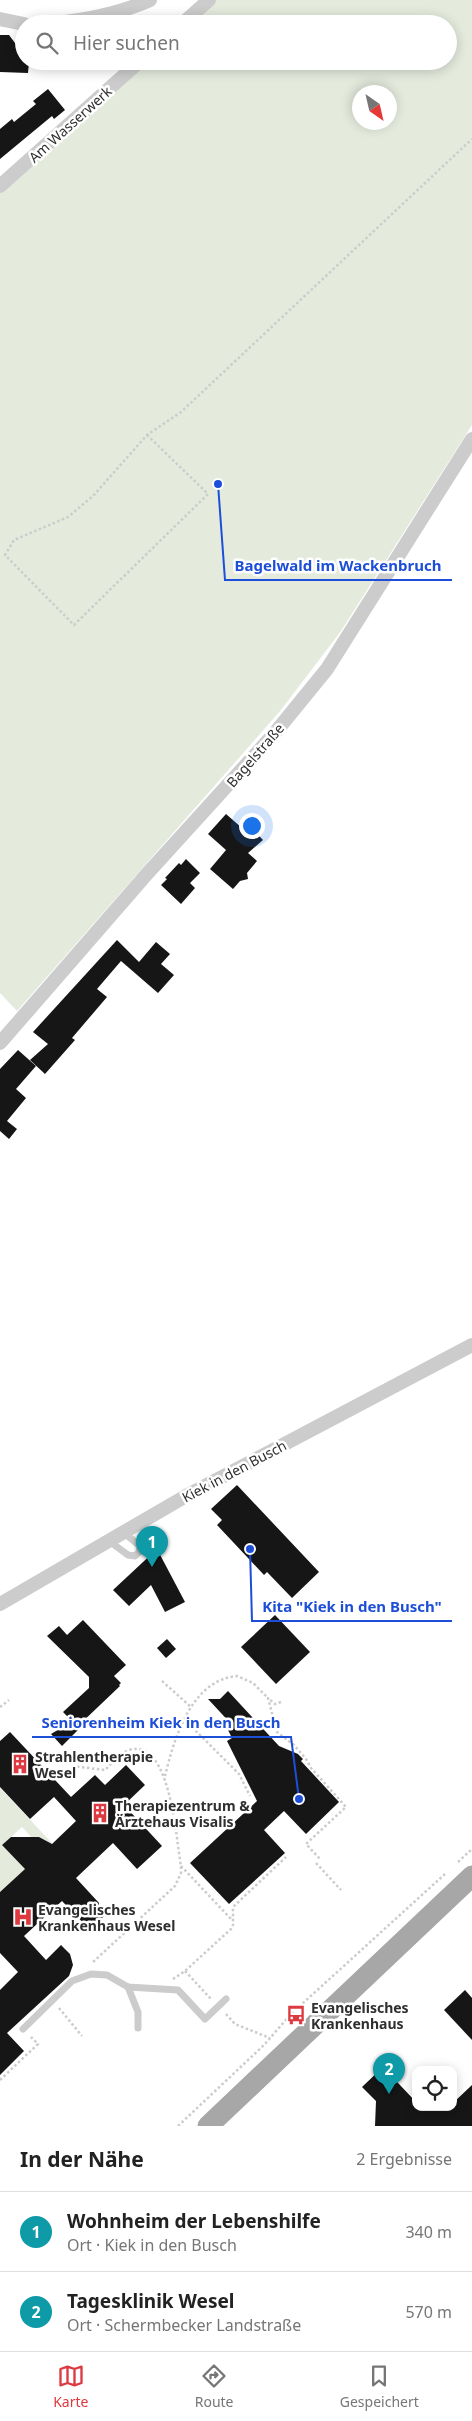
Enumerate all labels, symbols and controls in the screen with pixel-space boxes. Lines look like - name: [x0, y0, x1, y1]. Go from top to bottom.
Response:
- search box: [15, 15, 457, 70]
- icon: search: [33, 29, 61, 57]
- text: Hier suchen: [73, 30, 180, 56]
- street label: Am Wasserwerk: [24, 81, 116, 166]
- north arrow: [352, 85, 397, 130]
- callout: Bagelwald im Wackenbruch: [225, 550, 452, 580]
- text: Bagelwald im Wackenbruch: [235, 555, 441, 575]
- street label: Bagelstraße: [222, 719, 288, 791]
- your location: [239, 813, 265, 839]
- street label: Kiek in den Busch: [178, 1435, 290, 1507]
- pin: 1: [136, 1526, 168, 1567]
- callout: Kita "Kiek in den Busch": [252, 1591, 452, 1621]
- text: Kita "Kiek in den Busch": [262, 1596, 442, 1616]
- callout: Seniorenheim Kiek in den Busch: [32, 1707, 291, 1737]
- text: Seniorenheim Kiek in den Busch: [41, 1712, 281, 1732]
- place label: Strahlentherapie Wesel: [35, 1747, 153, 1782]
- building icon: Strahlentherapie Wesel: [9, 1753, 31, 1775]
- place label: Therapiezentrum & Ärztehaus Visalis: [115, 1796, 250, 1831]
- building icon: Therapiezentrum & Ärztehaus Visalis: [89, 1802, 111, 1824]
- place label: Evangelisches Krankenhaus Wesel: [38, 1900, 175, 1935]
- hospital icon: Evangelisches Krankenhaus Wesel: [12, 1906, 34, 1928]
- place label: Evangelisches Krankenhaus: [311, 1998, 409, 2033]
- bus stop icon: Evangelisches Krankenhaus: [285, 2004, 307, 2026]
- pin: 2: [373, 2053, 405, 2094]
- map controls: [412, 2066, 457, 2111]
- button: locate: [412, 2066, 457, 2111]
- text: In der Nähe: [20, 2145, 144, 2173]
- text: 2 Ergebnisse: [356, 2148, 452, 2170]
- text: Wohnheim der Lebenshilfe: [67, 2208, 321, 2234]
- text: 1: [31, 2221, 41, 2243]
- text: 340 m: [405, 2221, 452, 2243]
- text: Ort · Kiek in den Busch: [67, 2234, 237, 2256]
- text: Tagesklinik Wesel: [67, 2288, 234, 2314]
- text: 2: [31, 2301, 41, 2323]
- text: 570 m: [405, 2301, 452, 2323]
- text: Ort · Schermbecker Landstraße: [67, 2314, 301, 2336]
- tab: Karte: [53, 2362, 88, 2411]
- tab: Route: [195, 2362, 233, 2411]
- tab: Gespeichert: [340, 2362, 419, 2411]

